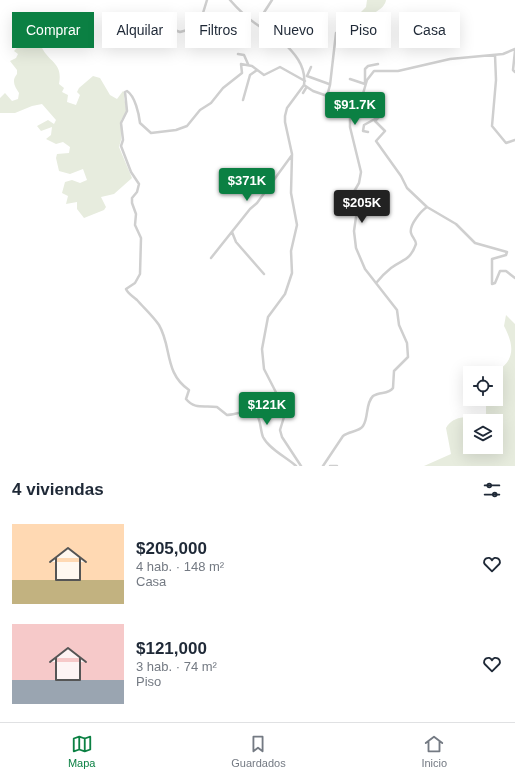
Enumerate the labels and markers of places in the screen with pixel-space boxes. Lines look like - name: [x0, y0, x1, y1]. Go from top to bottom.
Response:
- pin: $91.7K: [322, 92, 388, 126]
- pin: $371K: [219, 168, 275, 202]
- pin: $205K: [334, 190, 390, 224]
- pin: $121K: [239, 392, 295, 426]

